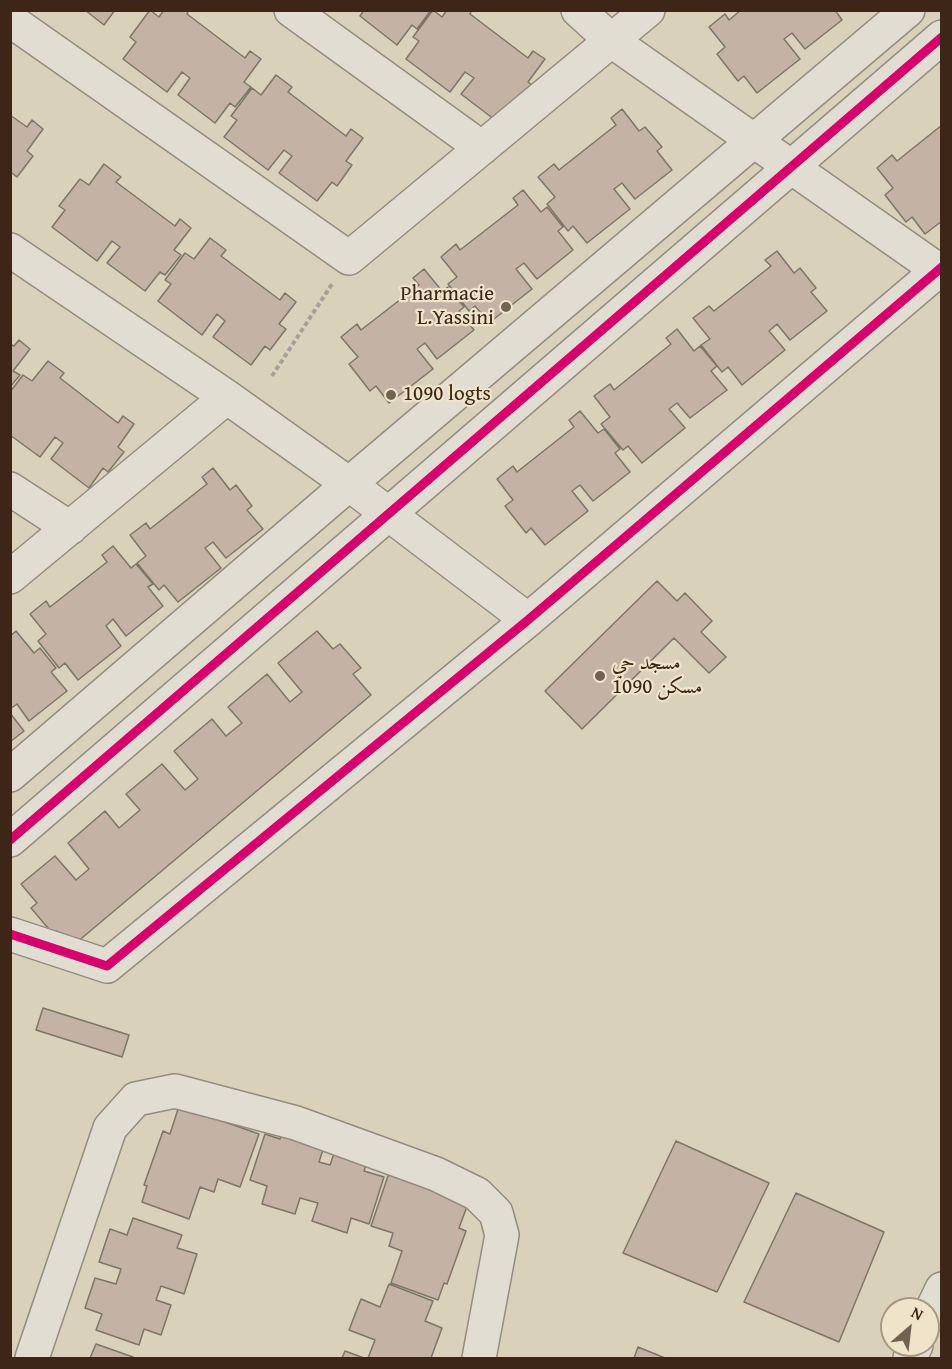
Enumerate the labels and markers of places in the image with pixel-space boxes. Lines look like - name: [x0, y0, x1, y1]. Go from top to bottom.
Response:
- place label: Pharmacie L.Yassini: [400, 282, 494, 332]
- marker: Pharmacie L.Yassini: [499, 300, 513, 314]
- place label: 1090 logts: [403, 382, 491, 408]
- marker: 1090 logts: [384, 388, 398, 402]
- place label: مسجد حي 1090 مسكن: [612, 651, 702, 701]
- marker: مسجد حي 1090 مسكن: [593, 669, 607, 683]

